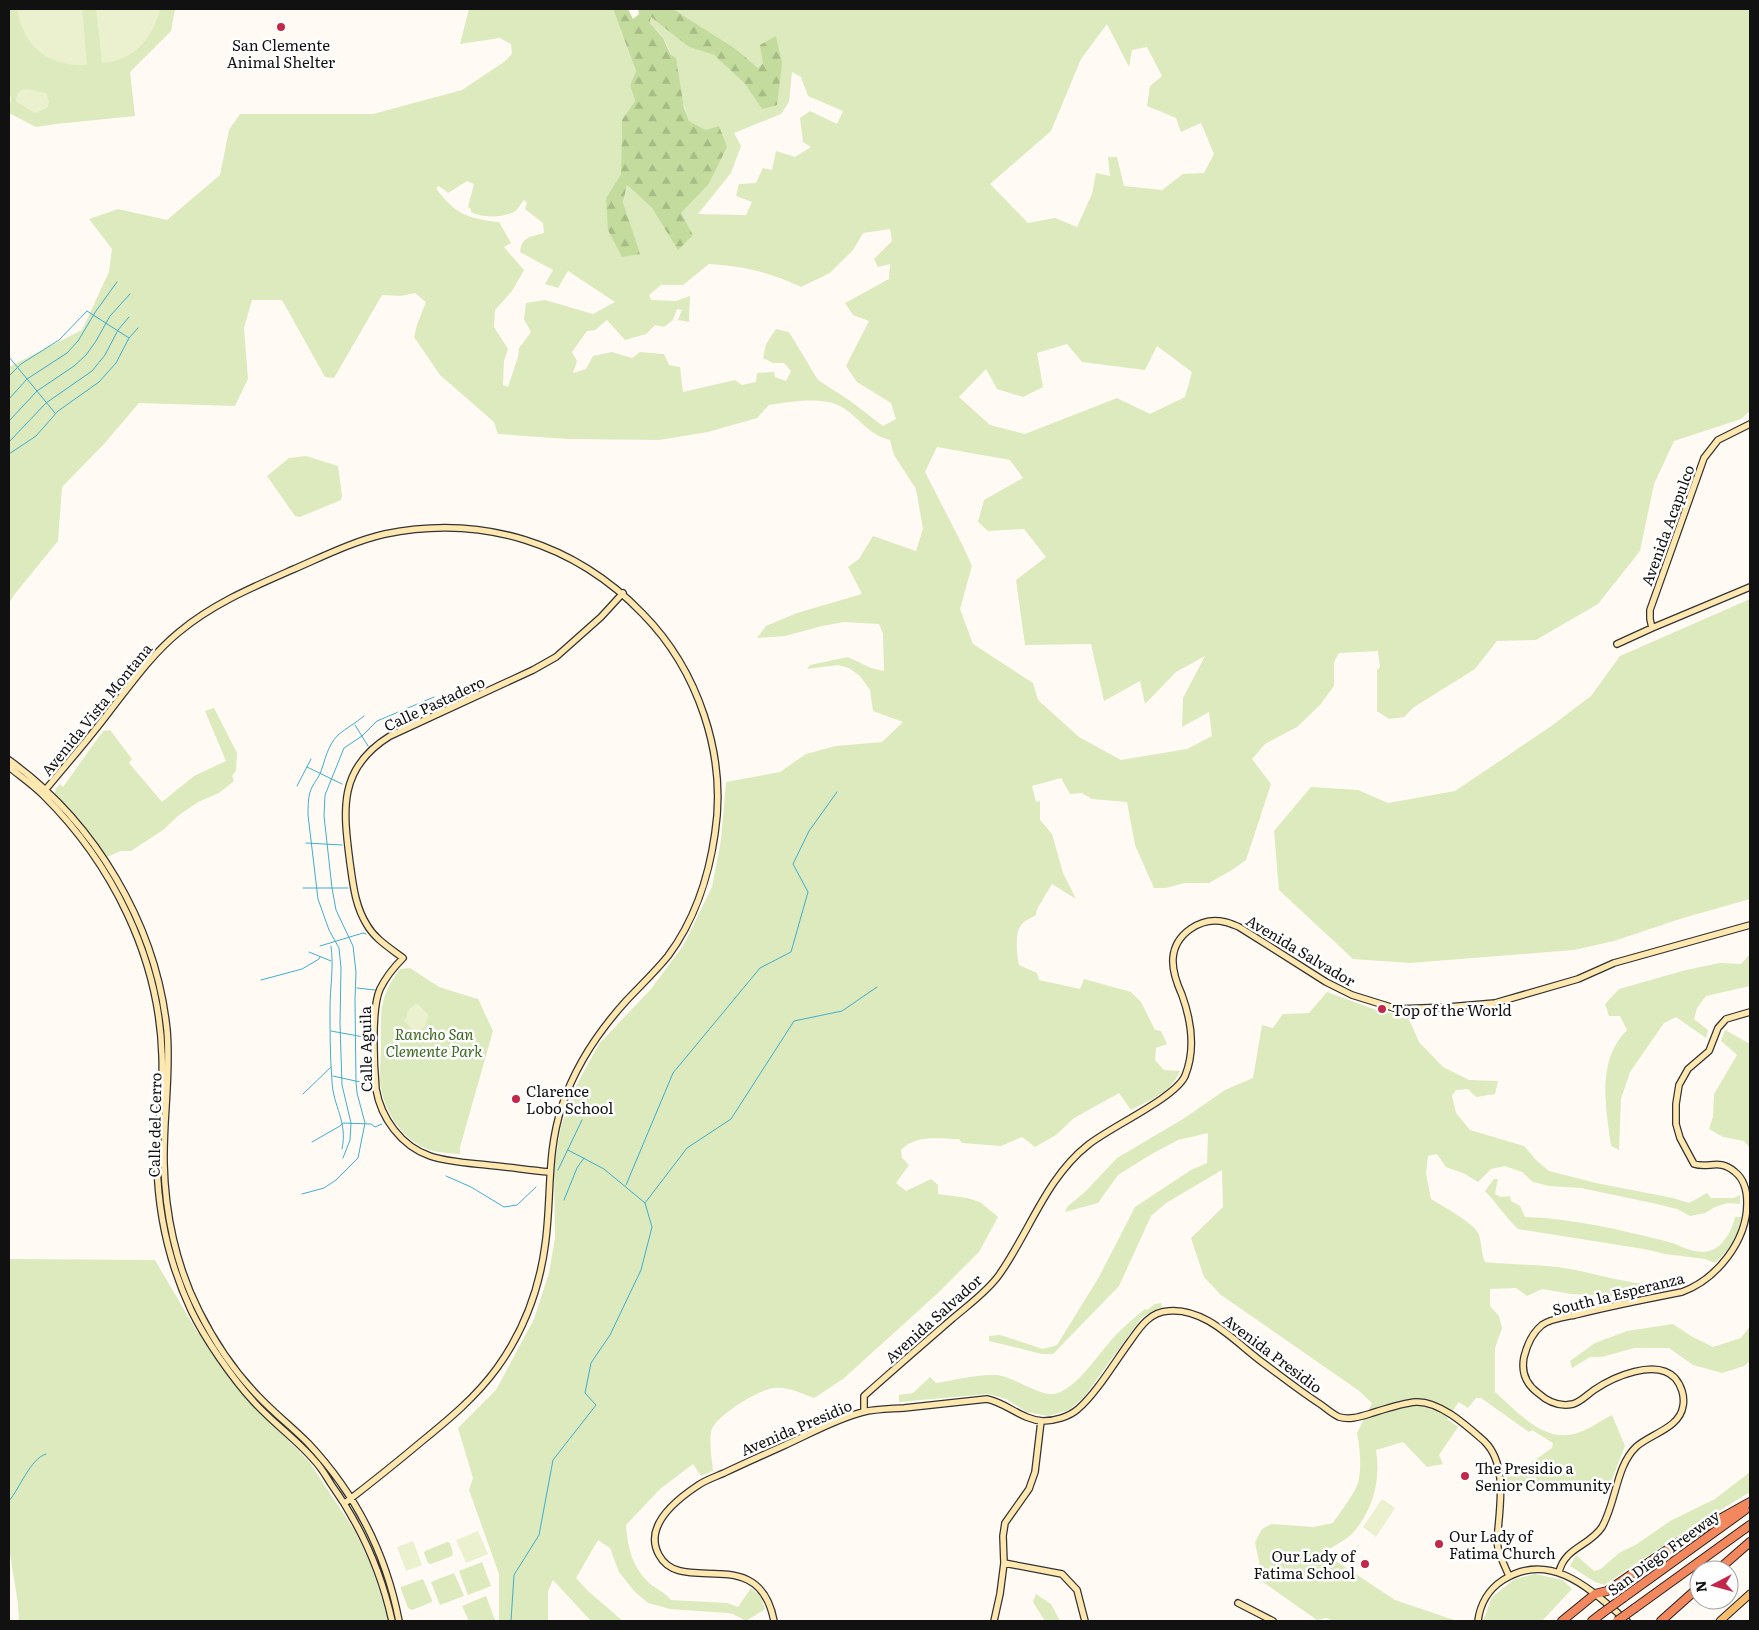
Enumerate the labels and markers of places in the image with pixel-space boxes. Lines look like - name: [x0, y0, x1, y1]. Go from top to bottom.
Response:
- marker: San Clemente Animal Shelter: [275, 21, 287, 33]
- place label: San Clemente Animal Shelter: [227, 33, 335, 73]
- place label: Top of the World: [1392, 998, 1512, 1021]
- marker: Top of the World: [1376, 1003, 1388, 1015]
- place label: Clarence Lobo School: [526, 1079, 613, 1119]
- marker: Clarence Lobo School: [510, 1093, 522, 1105]
- place label: The Presidio a Senior Community: [1475, 1456, 1612, 1496]
- marker: The Presidio a Senior Community: [1459, 1470, 1471, 1482]
- place label: Our Lady of Fatima Church: [1449, 1524, 1556, 1564]
- marker: Our Lady of Fatima Church: [1433, 1538, 1445, 1550]
- place label: Our Lady of Fatima School: [1253, 1544, 1356, 1584]
- marker: Our Lady of Fatima School: [1359, 1558, 1371, 1570]

